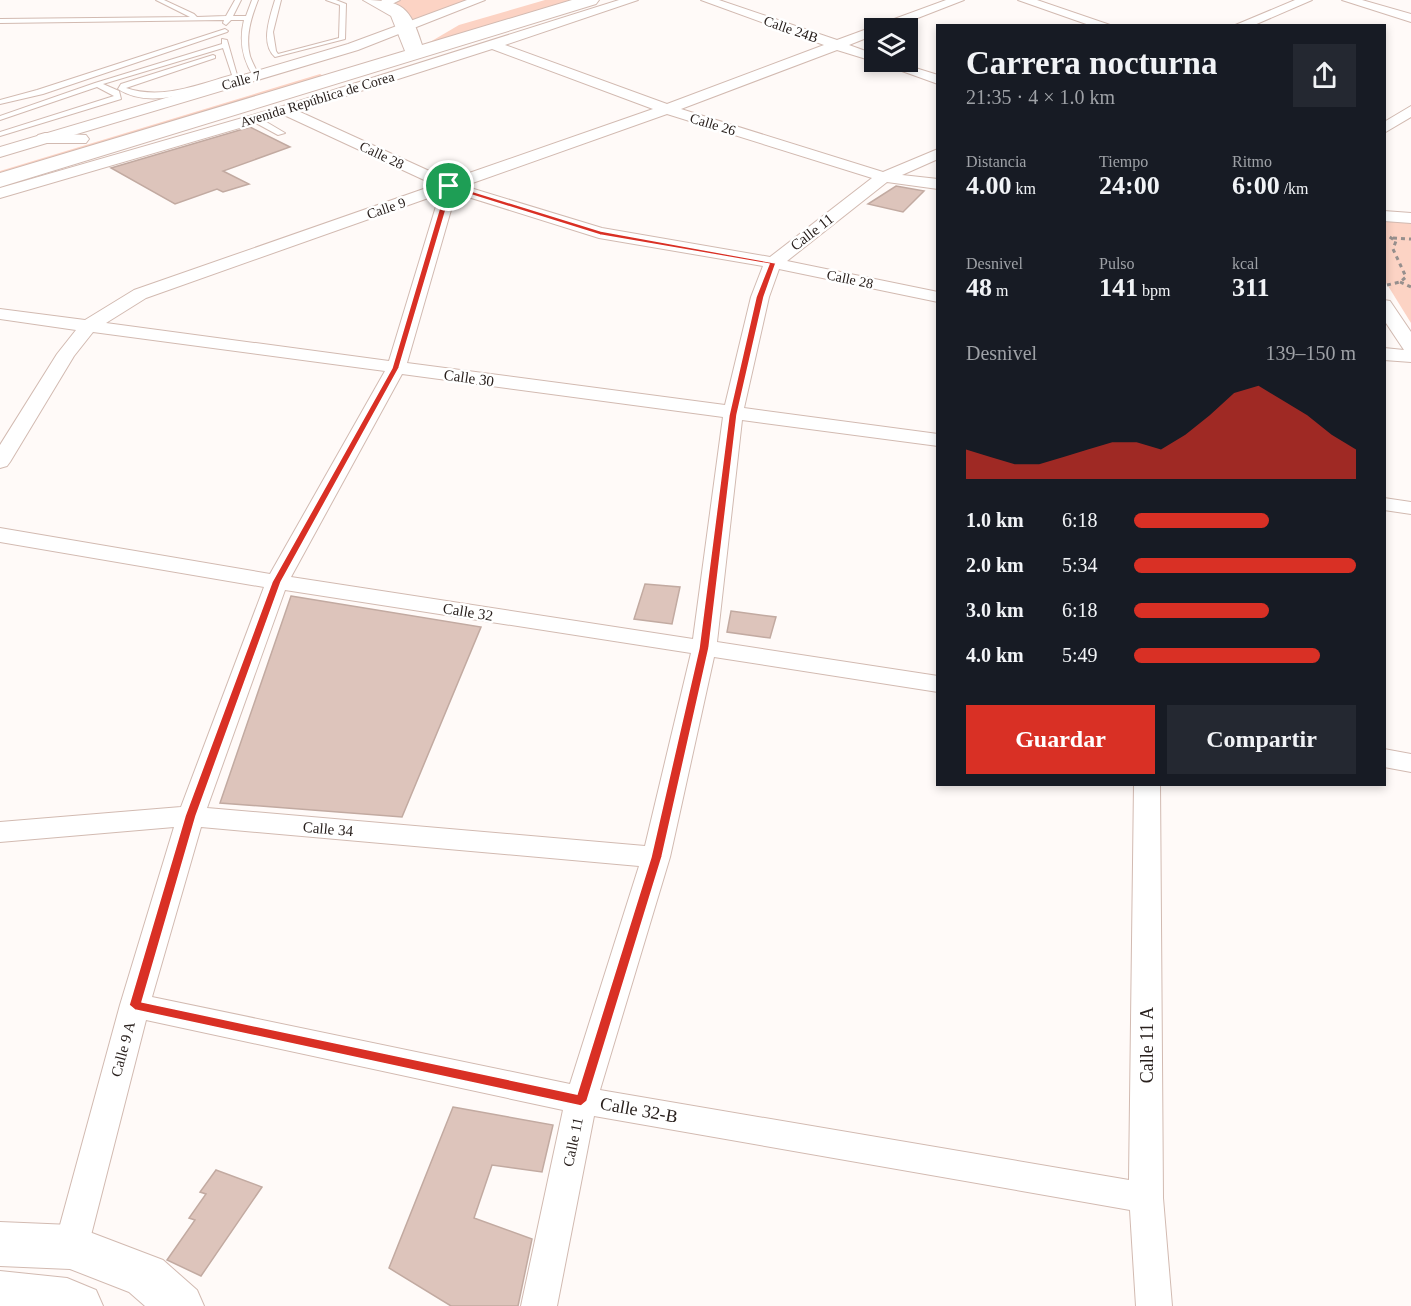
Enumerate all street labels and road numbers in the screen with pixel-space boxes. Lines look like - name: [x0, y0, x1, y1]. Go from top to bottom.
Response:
- street label: Calle 24B: [762, 13, 820, 46]
- street label: Calle 7: [220, 68, 262, 93]
- street label: Avenida República de Corea: [238, 69, 397, 130]
- street label: Calle 26: [688, 110, 738, 139]
- street label: Calle 28: [357, 139, 406, 172]
- street label: Calle 9: [365, 195, 408, 222]
- street label: Calle 11: [787, 210, 837, 254]
- street label: Calle 28: [825, 267, 874, 292]
- street label: Calle 30: [443, 367, 495, 389]
- street label: Calle 32: [442, 600, 494, 624]
- street label: Calle 34: [302, 819, 354, 839]
- street label: Calle 11 A: [1137, 1007, 1157, 1083]
- street label: Calle 9 A: [108, 1019, 138, 1078]
- street label: Calle 32-B: [599, 1093, 679, 1127]
- street label: Calle 11: [560, 1116, 586, 1168]

